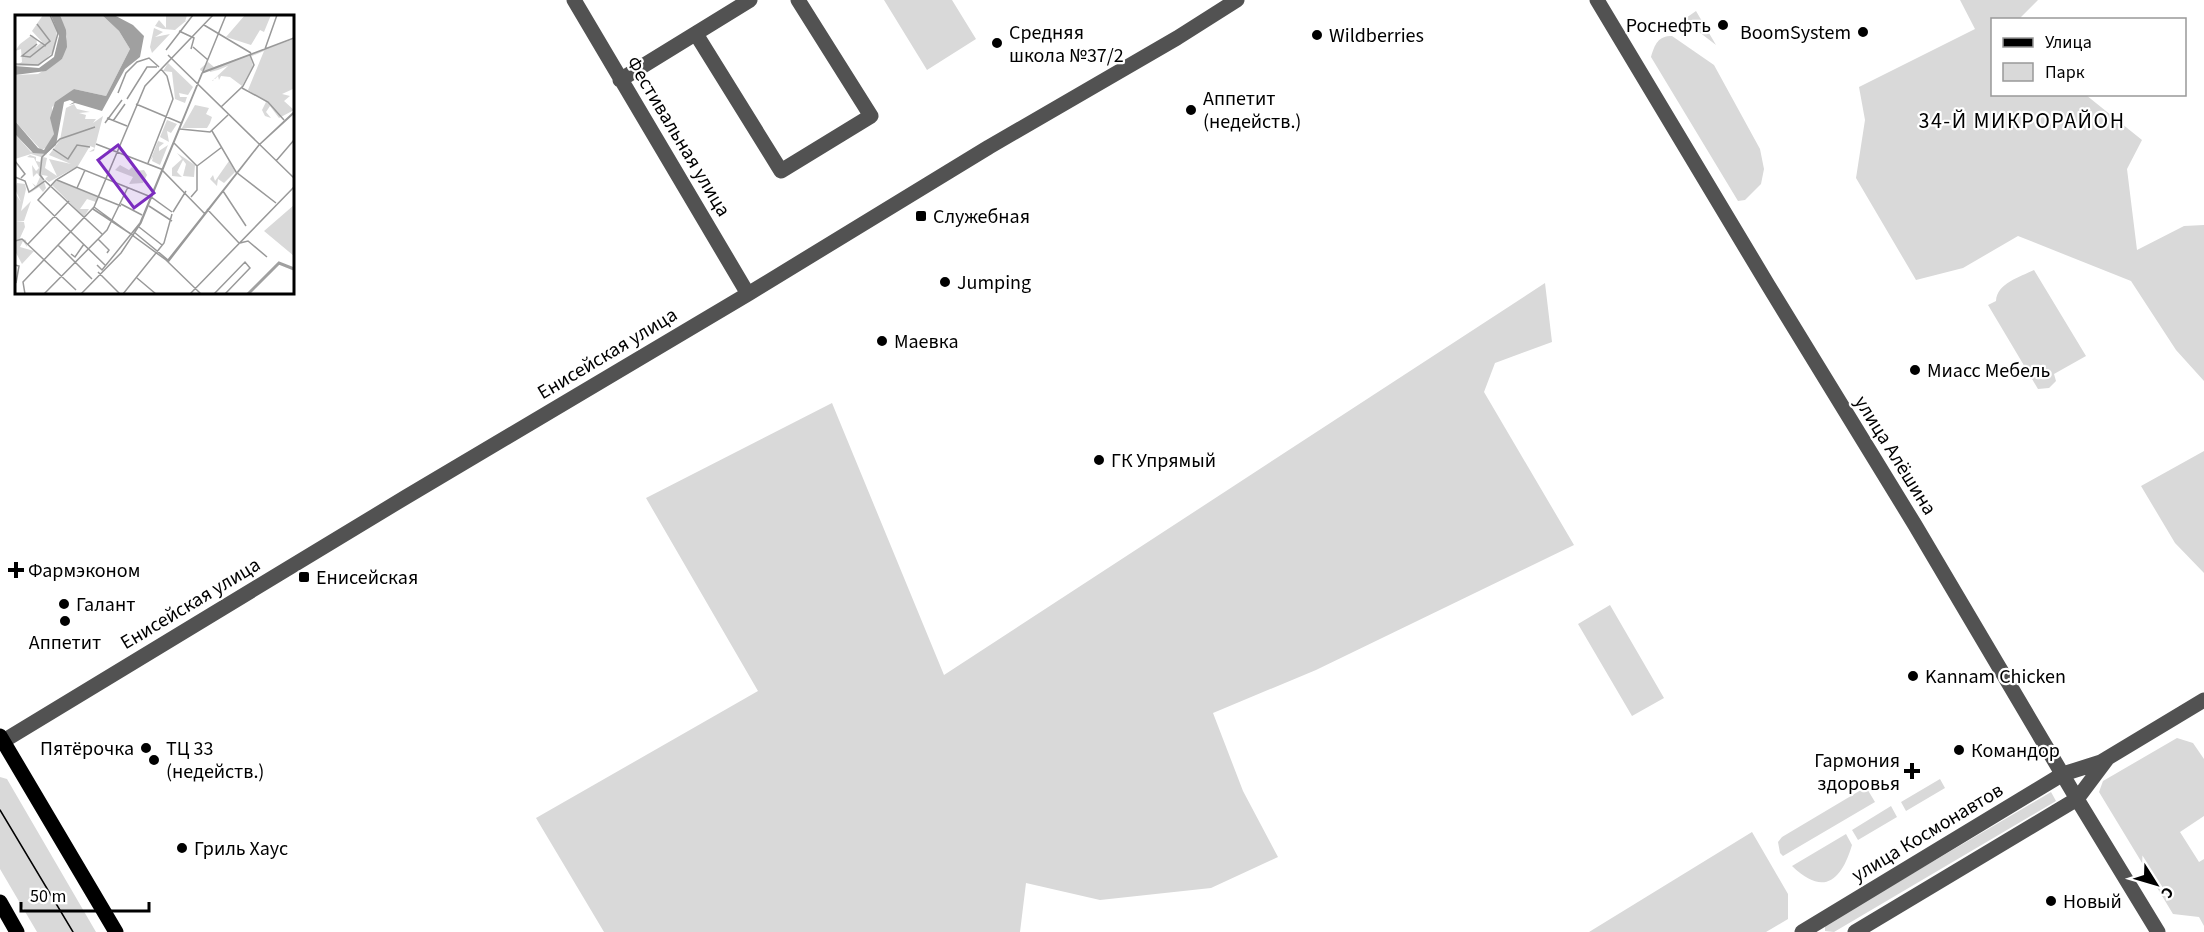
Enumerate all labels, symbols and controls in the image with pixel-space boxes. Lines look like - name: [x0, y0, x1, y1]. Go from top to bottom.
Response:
- place label: Роснефть: [1626, 12, 1711, 40]
- inset map: [15, 15, 294, 294]
- marker: Роснефть: [1716, 18, 1730, 32]
- legend: [1991, 18, 2186, 96]
- place label: Средняя школа №37/2: [1009, 19, 1124, 70]
- place label: BoomSystem: [1740, 19, 1851, 47]
- place label: Wildberries: [1329, 22, 1424, 50]
- marker: BoomSystem: [1856, 25, 1870, 39]
- marker: Wildberries: [1310, 28, 1324, 42]
- text: Улица: [2045, 30, 2092, 55]
- marker: Средняя школа №37/2: [990, 36, 1004, 50]
- street label: Фестивальная улица: [619, 51, 737, 222]
- text: Парк: [2045, 60, 2085, 85]
- place label: Аппетит (недейств.): [1203, 85, 1301, 136]
- marker: Аппетит (недейств.): [1184, 103, 1198, 117]
- district label: 34-Й МИКРОРАЙОН: [1918, 105, 2126, 137]
- place label: Служебная: [933, 203, 1030, 231]
- marker: Служебная: [914, 209, 928, 223]
- place label: Jumping: [957, 269, 1031, 297]
- marker: Jumping: [938, 275, 952, 289]
- street label: Енисейская улица: [532, 301, 683, 407]
- place label: Маевка: [894, 328, 958, 356]
- marker: Маевка: [875, 334, 889, 348]
- place label: Миасс Мебель: [1927, 357, 2050, 385]
- marker: Миасс Мебель: [1908, 363, 1922, 377]
- street label: улица Алёшина: [1847, 391, 1943, 521]
- place label: ГК Упрямый: [1111, 447, 1216, 475]
- marker: ГК Упрямый: [1092, 453, 1106, 467]
- street label: Енисейская улица: [115, 551, 266, 657]
- place label: Фармэконом: [28, 557, 140, 585]
- marker: Фармэконом: [9, 563, 23, 577]
- place label: Енисейская: [316, 564, 418, 592]
- marker: Енисейская: [297, 570, 311, 584]
- place label: Галант: [76, 591, 135, 619]
- marker: Галант: [57, 597, 71, 611]
- marker: Аппетит: [58, 614, 72, 628]
- place label: Аппетит: [29, 629, 101, 657]
- place label: Kannam Chicken: [1925, 663, 2066, 691]
- marker: Kannam Chicken: [1906, 669, 1920, 683]
- place label: Пятёрочка: [40, 735, 134, 763]
- place label: ТЦ 33 (недейств.): [166, 735, 264, 786]
- place label: Командор: [1971, 737, 2060, 765]
- marker: Пятёрочка: [139, 741, 153, 755]
- marker: Командор: [1952, 743, 1966, 757]
- place label: Гармония здоровья: [1814, 747, 1900, 798]
- marker: ТЦ 33 (недейств.): [147, 753, 161, 767]
- marker: Гармония здоровья: [1905, 764, 1919, 778]
- street label: улица Космонавтов: [1846, 776, 2009, 889]
- place label: Гриль Хаус: [194, 835, 288, 863]
- marker: Гриль Хаус: [175, 841, 189, 855]
- north arrow: [2126, 854, 2186, 914]
- scale bar: [21, 875, 148, 913]
- text: С: [2156, 882, 2179, 903]
- text: 50 m: [30, 884, 66, 909]
- place label: Новый: [2063, 888, 2122, 916]
- marker: Новый: [2044, 894, 2058, 908]

